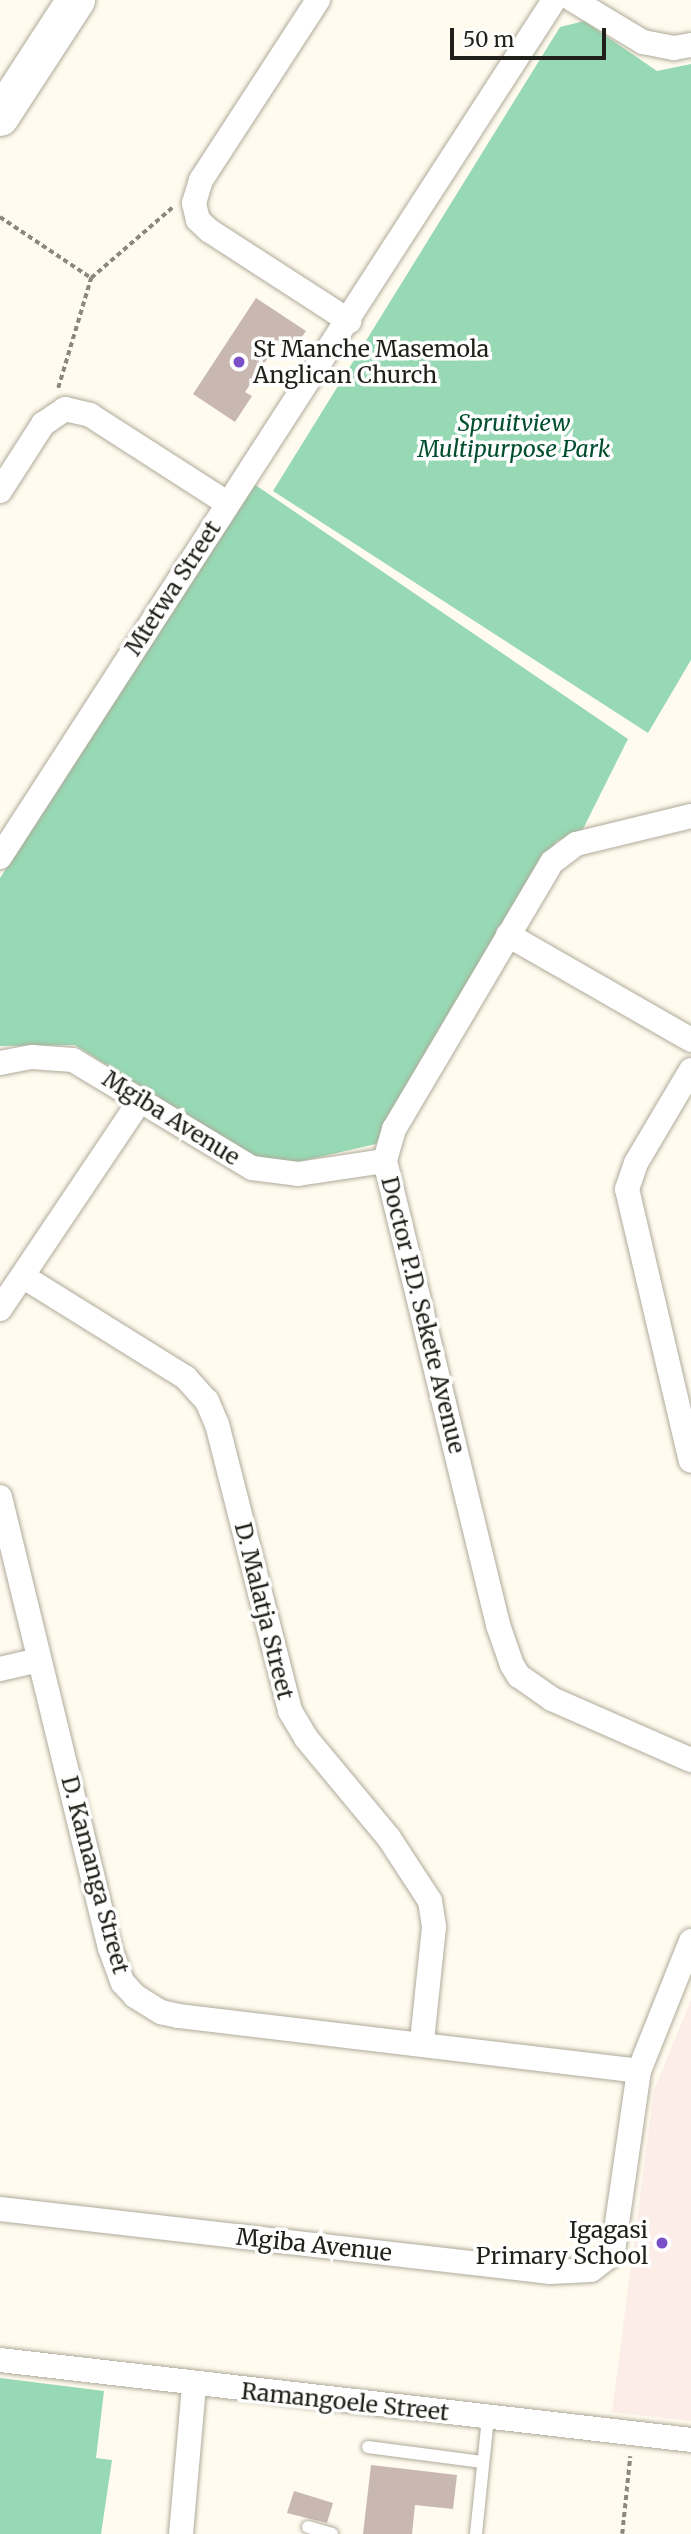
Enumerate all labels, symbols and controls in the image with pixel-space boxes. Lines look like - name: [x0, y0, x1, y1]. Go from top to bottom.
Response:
- scale bar: [453, 14, 609, 58]
- text: 50 m: [463, 26, 514, 53]
- place label: St Manche Masemola Anglican Church: [253, 335, 489, 389]
- marker: St Manche Masemola Anglican Church: [231, 354, 247, 370]
- park label: Spruitview Multipurpose Park: [418, 409, 610, 463]
- street label: Mtetwa Street: [119, 515, 227, 661]
- street label: Mgiba Avenue: [97, 1065, 245, 1171]
- street label: Doctor P.D. Sekete Avenue: [375, 1174, 471, 1456]
- street label: D. Malatja Street: [229, 1520, 299, 1702]
- street label: D. Kamanga Street: [55, 1773, 135, 1977]
- place label: Igagasi Primary School: [476, 2216, 648, 2270]
- street label: Mgiba Avenue: [235, 2223, 393, 2267]
- marker: Igagasi Primary School: [654, 2235, 670, 2251]
- street label: Ramangoele Street: [240, 2377, 450, 2427]

